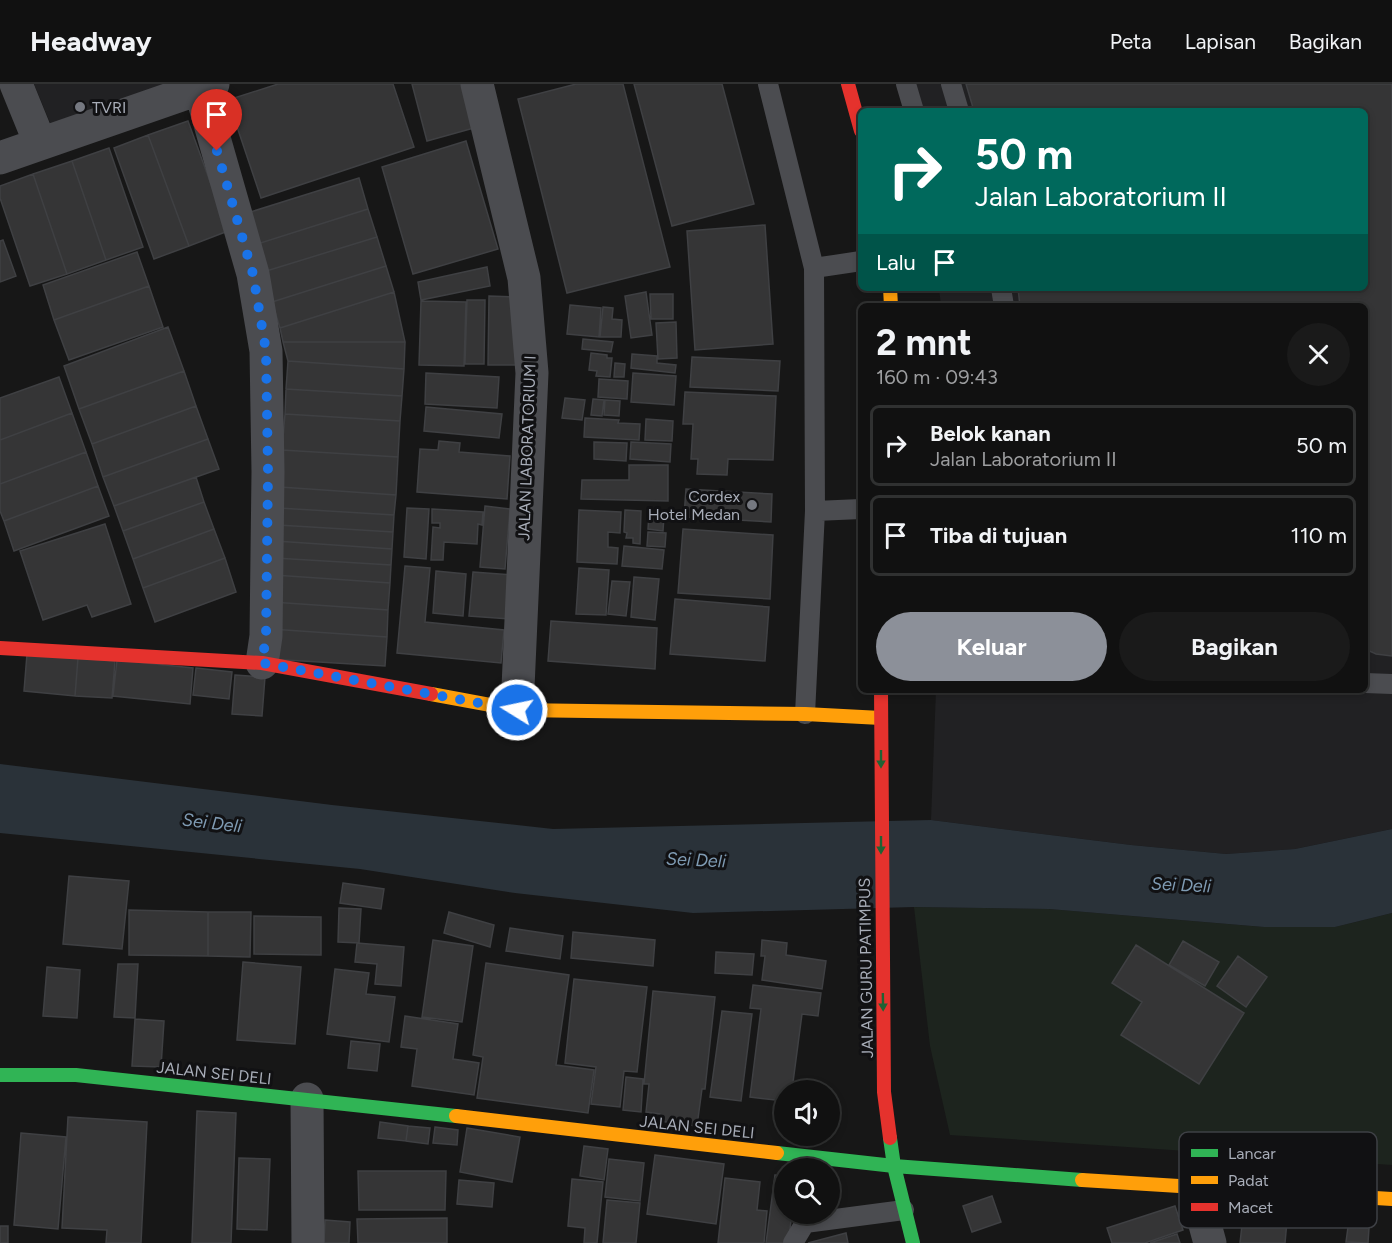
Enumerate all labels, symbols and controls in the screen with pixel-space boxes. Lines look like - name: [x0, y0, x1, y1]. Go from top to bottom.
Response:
- text: Headway: [30, 24, 152, 58]
- text: Peta: [1110, 29, 1152, 54]
- text: Lapisan: [1185, 29, 1256, 54]
- text: Bagikan: [1289, 29, 1362, 54]
- pin: [191, 89, 242, 151]
- place label: TVRI: [92, 98, 126, 117]
- icon: arrive: [200, 98, 233, 131]
- marker: TVRI: [73, 100, 87, 114]
- text: 50 m: [975, 129, 1073, 180]
- icon: right: [876, 132, 954, 210]
- text: Jalan Laboratorium II: [975, 180, 1227, 213]
- icon: arrive: [928, 246, 961, 279]
- text: Lalu: [876, 249, 916, 276]
- text: 2 mnt: [876, 321, 972, 364]
- button: close: [1287, 323, 1350, 386]
- street label: JALAN LABORATORIUM I: [514, 355, 540, 541]
- text: 160 m · 09:43: [876, 365, 998, 389]
- text: Belok kanan: [930, 420, 1051, 447]
- icon: right: [879, 429, 912, 462]
- text: 50 m: [1296, 432, 1347, 459]
- text: Jalan Laboratorium II: [930, 447, 1117, 471]
- place label: Cordex Hotel Medan: [648, 487, 740, 524]
- marker: Cordex Hotel Medan: [745, 498, 759, 512]
- icon: arrive: [879, 519, 912, 552]
- text: Tiba di tujuan: [930, 522, 1067, 549]
- text: 110 m: [1291, 522, 1347, 549]
- button: Keluar: [876, 612, 1107, 681]
- button: Bagikan: [1119, 612, 1350, 681]
- position arrow: [485, 678, 549, 742]
- one-way arrow: [876, 750, 886, 769]
- water label: Sei Deli: [181, 808, 244, 838]
- one-way arrow: [876, 835, 886, 854]
- water label: Sei Deli: [665, 847, 727, 873]
- water label: Sei Deli: [1150, 872, 1212, 898]
- street label: JALAN GURU PATIMPUS: [855, 878, 877, 1058]
- one-way arrow: [878, 993, 887, 1012]
- street label: JALAN SEI DELI: [156, 1058, 272, 1088]
- map controls: [774, 1080, 840, 1224]
- button: sound: [774, 1080, 840, 1146]
- street label: JALAN SEI DELI: [639, 1112, 755, 1142]
- legend: [1179, 1132, 1377, 1228]
- text: Lancar: [1228, 1144, 1276, 1163]
- button: search: [774, 1158, 840, 1224]
- text: Padat: [1228, 1171, 1269, 1190]
- text: Macet: [1228, 1198, 1273, 1217]

